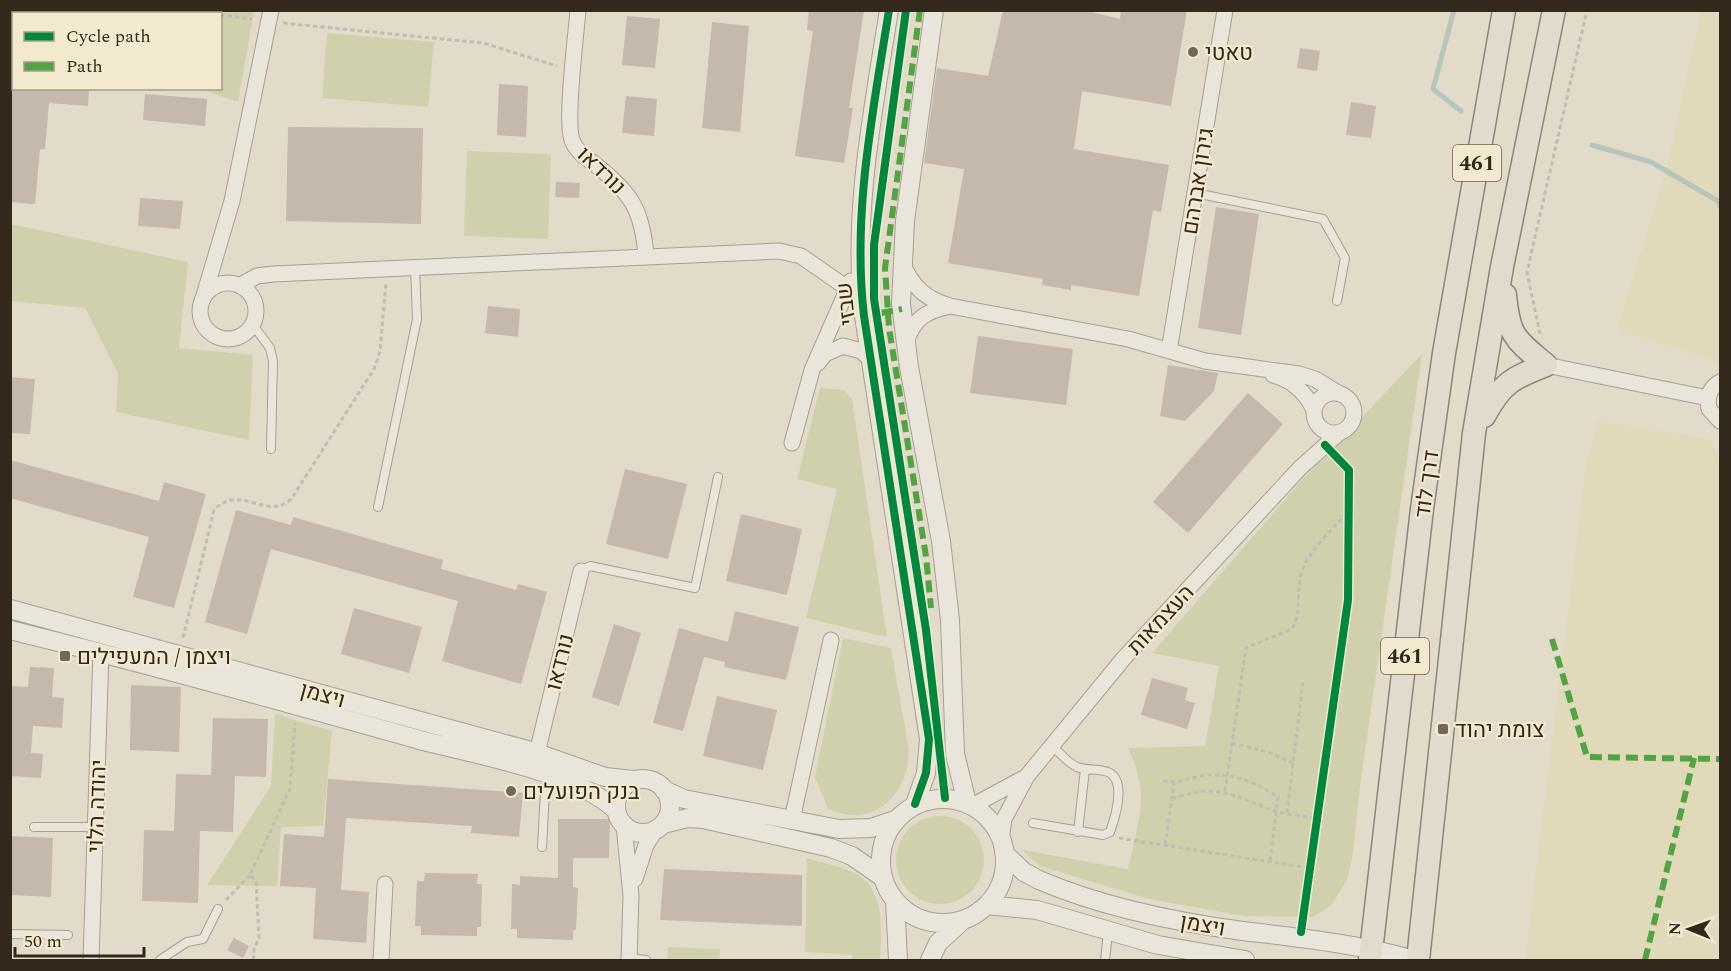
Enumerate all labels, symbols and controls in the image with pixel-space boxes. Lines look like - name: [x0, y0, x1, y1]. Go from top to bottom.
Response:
- legend: [12, 12, 222, 90]
- text: Cycle path: [66, 23, 151, 50]
- place label: טאטי: [1205, 37, 1253, 70]
- marker: טאטי: [1186, 45, 1200, 59]
- text: Path: [66, 53, 103, 80]
- street label: גירון אברהם: [1174, 125, 1223, 237]
- street label: נורדאו: [569, 139, 633, 203]
- road number: 461: [1453, 145, 1501, 181]
- street label: שבזי: [828, 280, 865, 327]
- street label: דרך לוד: [1406, 448, 1449, 520]
- street label: העצמאות: [1120, 577, 1202, 663]
- street label: נורדאו: [538, 631, 583, 694]
- road number: 461: [1381, 638, 1429, 674]
- place label: ויצמן / המעפילים: [77, 641, 231, 674]
- marker: ויצמן / המעפילים: [58, 649, 72, 663]
- street label: ויצמן: [296, 674, 349, 717]
- place label: צומת יהוד: [1455, 714, 1544, 747]
- marker: צומת יהוד: [1436, 722, 1450, 736]
- street label: יהודה הלוי: [79, 759, 116, 853]
- place label: בנק הפועלים: [523, 776, 640, 809]
- marker: בנק הפועלים: [504, 784, 518, 798]
- north arrow: [1659, 899, 1719, 959]
- street label: ויצמן: [1178, 905, 1228, 946]
- scale bar: [15, 920, 144, 958]
- text: N: [1663, 922, 1687, 935]
- text: 50 m: [24, 928, 62, 955]

